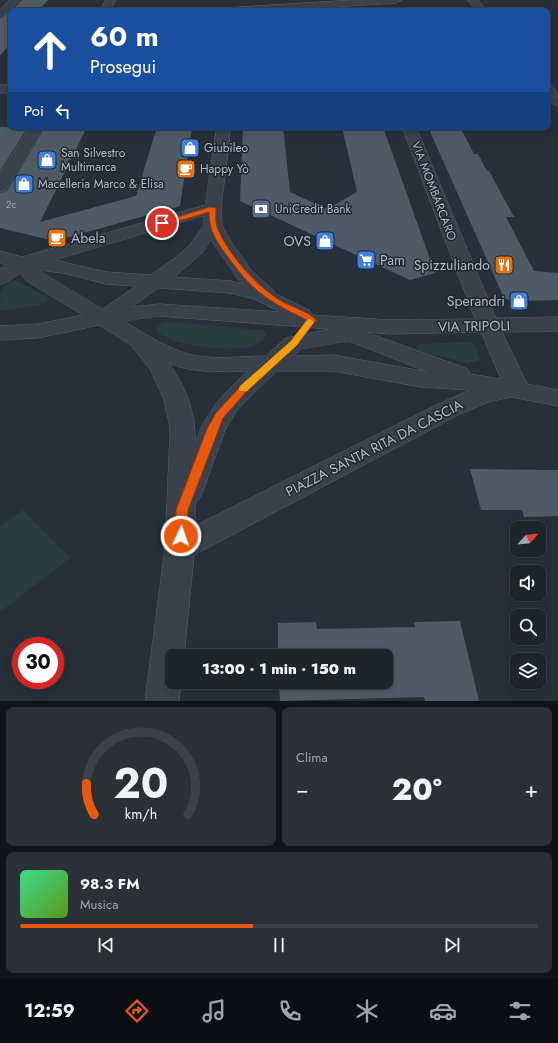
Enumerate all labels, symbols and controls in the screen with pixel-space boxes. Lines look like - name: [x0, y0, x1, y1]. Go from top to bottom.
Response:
- text: 60 m: [90, 16, 159, 57]
- icon: ahead: [24, 24, 76, 76]
- text: Prosegui: [90, 54, 156, 80]
- text: Poi: [24, 100, 44, 122]
- icon: left: [52, 100, 74, 122]
- shop icon: Giubileo: [179, 137, 201, 159]
- place label: Giubileo: [204, 139, 249, 157]
- street label: VIA MOMBARCARO: [407, 139, 461, 243]
- place label: San Silvestro Multimarca: [61, 144, 126, 176]
- shop icon: San Silvestro Multimarca: [36, 149, 58, 171]
- cafe icon: Happy Yò: [175, 158, 197, 180]
- place label: Happy Yò: [200, 160, 249, 178]
- shop icon: Macelleria Marco & Elisa: [13, 173, 35, 195]
- place label: Macelleria Marco & Elisa: [38, 175, 164, 193]
- house number: 2c: [6, 197, 16, 212]
- bank icon: UniCredit Bank: [250, 198, 272, 220]
- place label: UniCredit Bank: [275, 200, 351, 218]
- pin: [145, 206, 179, 240]
- icon: arrive: [151, 212, 173, 234]
- cafe icon: Abela: [46, 227, 68, 249]
- place label: Abela: [71, 228, 105, 248]
- shop icon: OVS: [314, 230, 336, 252]
- place label: OVS: [283, 231, 311, 251]
- supermarket icon: Pam: [355, 249, 377, 271]
- place label: Pam: [380, 250, 405, 270]
- restaurant icon: Spizzuliando: [493, 254, 515, 276]
- place label: Spizzuliando: [414, 255, 490, 275]
- shop icon: Sperandri: [508, 290, 530, 312]
- place label: Sperandri: [447, 291, 505, 311]
- street label: VIA TRIPOLI: [438, 315, 510, 337]
- street label: PIAZZA SANTA RITA DA CASCIA: [282, 394, 467, 501]
- position arrow: [160, 515, 202, 557]
- north arrow: [510, 521, 546, 557]
- map controls: [510, 521, 546, 689]
- button: sound: [510, 565, 546, 601]
- button: search: [510, 609, 546, 645]
- speed limit sign: 30: [12, 637, 64, 689]
- button: layers: [510, 653, 546, 689]
- text: 13:00 · 1 min · 150 m: [202, 658, 356, 680]
- text: Clima: [296, 748, 328, 767]
- text: 20: [114, 752, 168, 813]
- text: 20°: [392, 768, 442, 811]
- text: −: [296, 773, 309, 805]
- text: +: [524, 773, 538, 805]
- text: km/h: [125, 803, 157, 823]
- text: 98.3 FM: [80, 873, 140, 895]
- text: Musica: [80, 895, 118, 914]
- icon: previous: [95, 934, 117, 956]
- icon: pause: [268, 934, 290, 956]
- icon: next: [441, 934, 463, 956]
- icon: directions: [123, 997, 151, 1025]
- icon: music: [200, 997, 228, 1025]
- icon: phone: [276, 997, 304, 1025]
- icon: climate: [353, 997, 381, 1025]
- icon: car: [429, 997, 457, 1025]
- icon: filters: [506, 997, 534, 1025]
- text: 12:59: [24, 998, 75, 1024]

